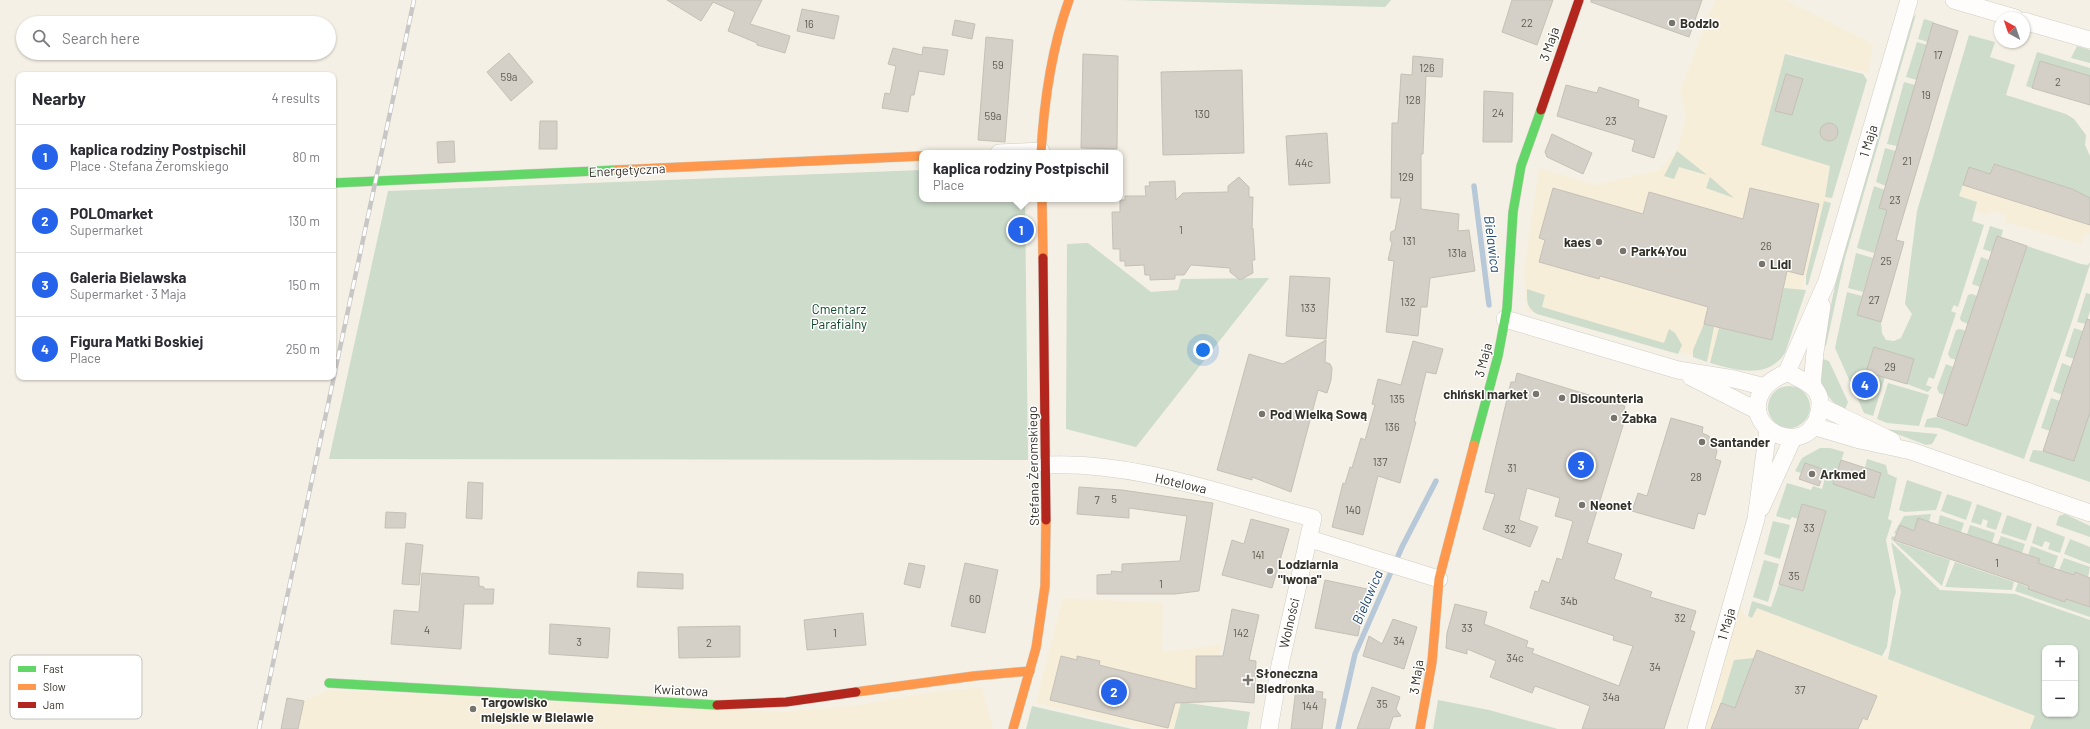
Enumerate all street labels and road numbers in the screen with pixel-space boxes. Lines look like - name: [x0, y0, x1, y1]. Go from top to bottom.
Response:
- street label: 3 Maja: [1536, 25, 1562, 63]
- street label: 1 Maja: [1856, 123, 1880, 159]
- street label: Energetyczna: [588, 160, 666, 180]
- street label: 3 Maja: [1471, 341, 1495, 379]
- street label: Stefana Żeromskiego: [1024, 406, 1042, 526]
- street label: Hotelowa: [1154, 469, 1208, 497]
- street label: Wolności: [1275, 596, 1303, 650]
- street label: 1 Maja: [1714, 606, 1738, 642]
- street label: 3 Maja: [1406, 659, 1426, 695]
- street label: Kwiatowa: [654, 681, 708, 699]

